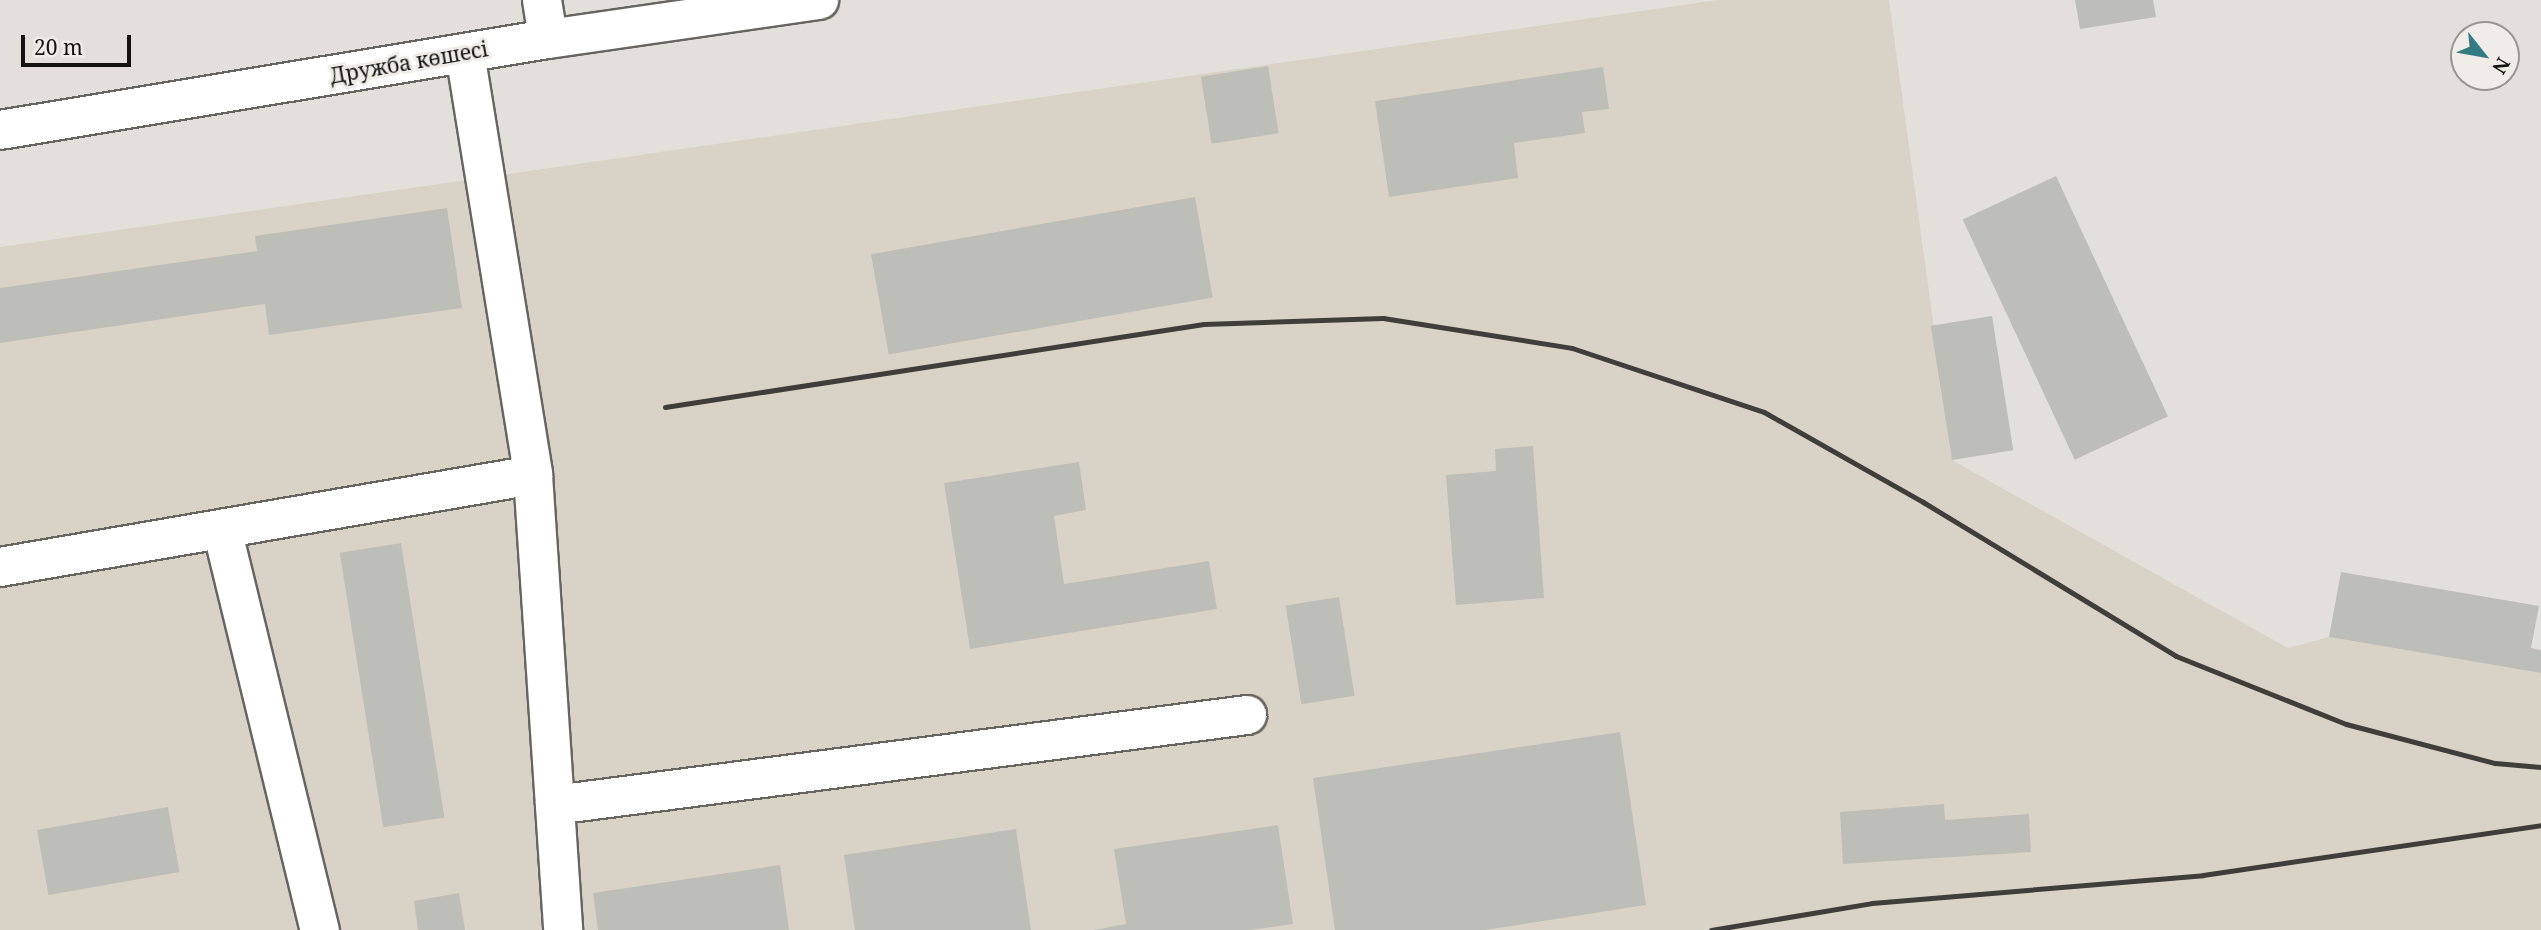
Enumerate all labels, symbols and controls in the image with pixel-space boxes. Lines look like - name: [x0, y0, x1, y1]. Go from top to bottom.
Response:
- scale bar: [24, 21, 135, 65]
- north arrow: [2450, 21, 2520, 91]
- text: 20 m: [34, 33, 83, 61]
- street label: Дружба көшесі: [328, 36, 490, 88]
- text: N: [2486, 53, 2516, 79]

